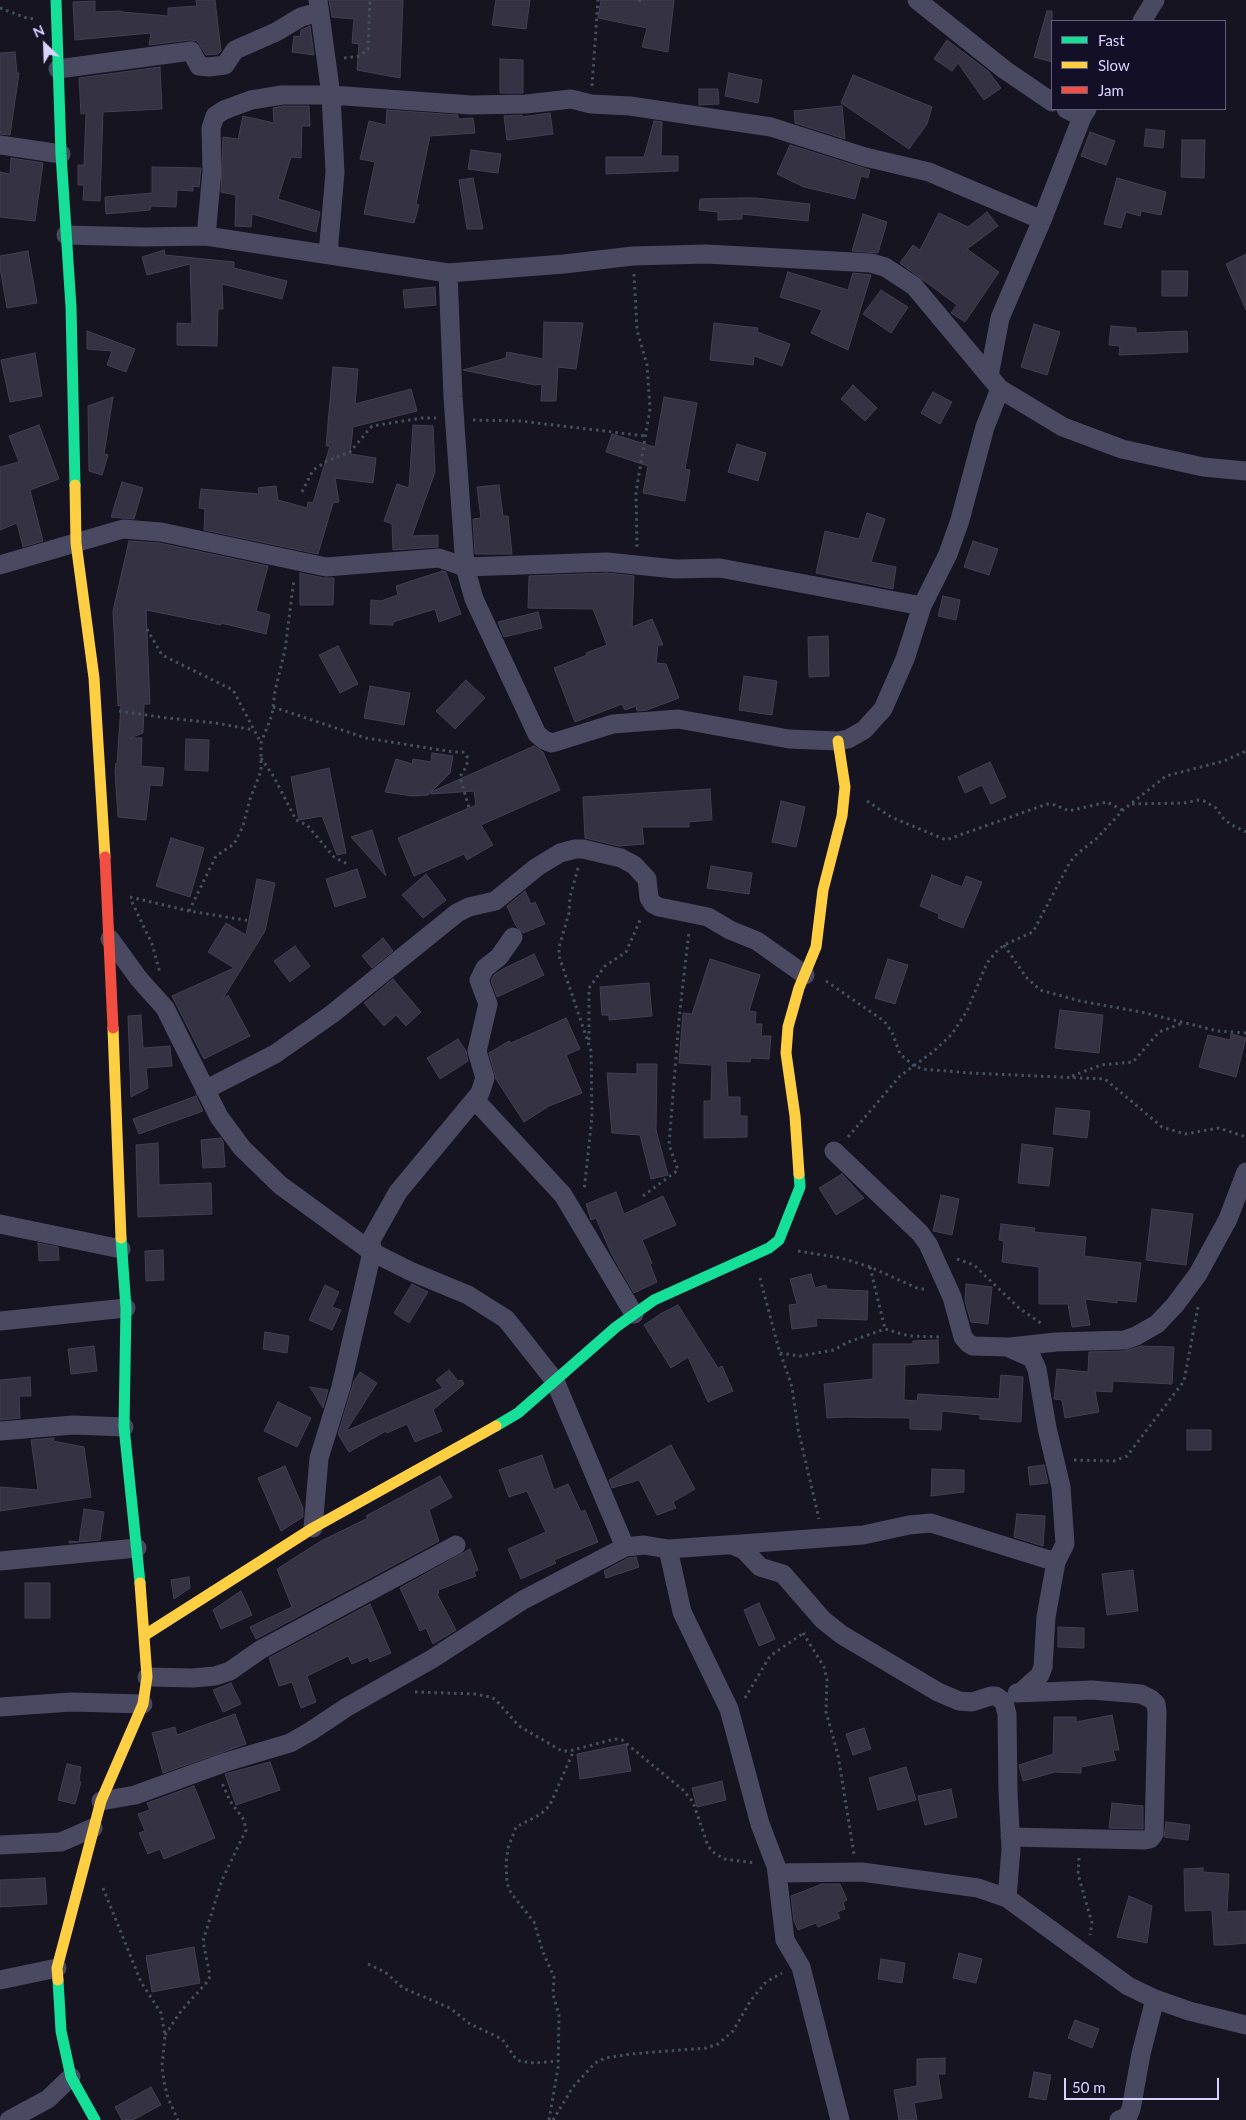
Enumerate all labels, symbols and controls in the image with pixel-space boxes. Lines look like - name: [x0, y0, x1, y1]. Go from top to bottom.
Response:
- north arrow: [20, 20, 70, 70]
- legend: [1051, 20, 1226, 110]
- text: N: [30, 21, 47, 41]
- text: Fast: [1098, 31, 1125, 49]
- text: Slow: [1098, 56, 1130, 74]
- text: Jam: [1098, 81, 1124, 99]
- scale bar: [1066, 2068, 1221, 2100]
- text: 50 m: [1072, 2078, 1106, 2096]

